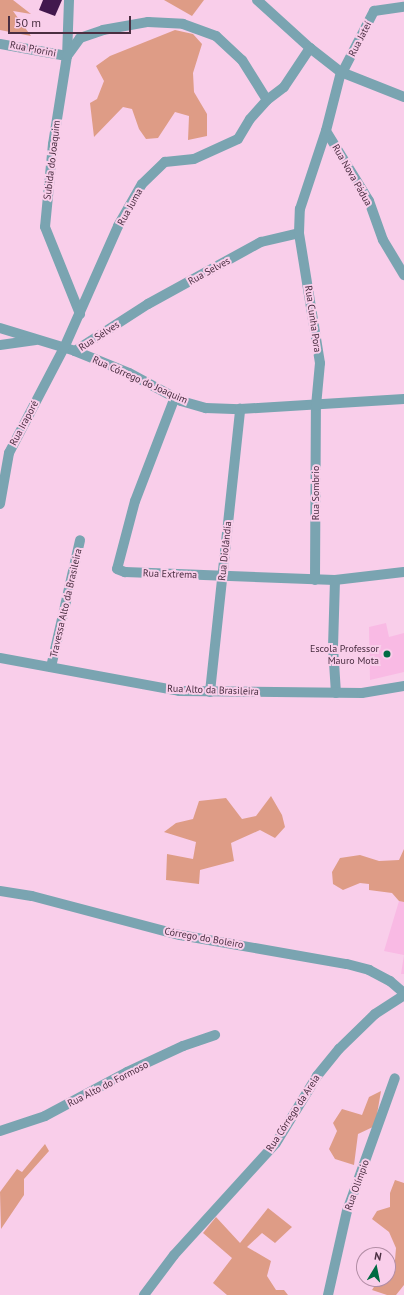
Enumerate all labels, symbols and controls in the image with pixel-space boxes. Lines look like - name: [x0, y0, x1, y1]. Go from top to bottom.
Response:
- scale bar: [10, 8, 133, 34]
- text: 50 m: [15, 15, 41, 30]
- street label: Rua Jateí: [346, 19, 374, 59]
- street label: Rua Piorini: [9, 39, 57, 59]
- street label: Subida do Joaquim: [41, 120, 63, 200]
- street label: Rua Nova Pádua: [329, 142, 375, 208]
- street label: Rua Juma: [115, 186, 145, 228]
- street label: Rua Selves: [186, 255, 232, 287]
- street label: Rua Cunha Pora: [302, 285, 324, 353]
- street label: Rua Sélves: [76, 318, 122, 354]
- street label: Rua Córrego do Joaquim: [91, 354, 189, 406]
- street label: Rua Iraporé: [7, 398, 41, 448]
- street label: Rua Sombrio: [310, 466, 322, 520]
- street label: Rua Diolândia: [216, 521, 234, 581]
- street label: Travessa Alto da Brasileira: [48, 547, 84, 659]
- street label: Rua Extrema: [143, 567, 197, 581]
- place label: Escola Professor Mauro Mota: [310, 642, 379, 666]
- marker: Escola Professor Mauro Mota: [382, 649, 392, 659]
- street label: Rua Alto da Brasileira: [167, 682, 259, 698]
- street label: Córrego do Boleiro: [164, 925, 244, 951]
- street label: Rua Alto do Formoso: [65, 1058, 151, 1110]
- street label: Rua Córrego da Areia: [264, 1072, 322, 1154]
- street label: Rua Olímpio: [342, 1158, 372, 1212]
- north arrow: [356, 1247, 396, 1287]
- text: N: [373, 1249, 383, 1264]

